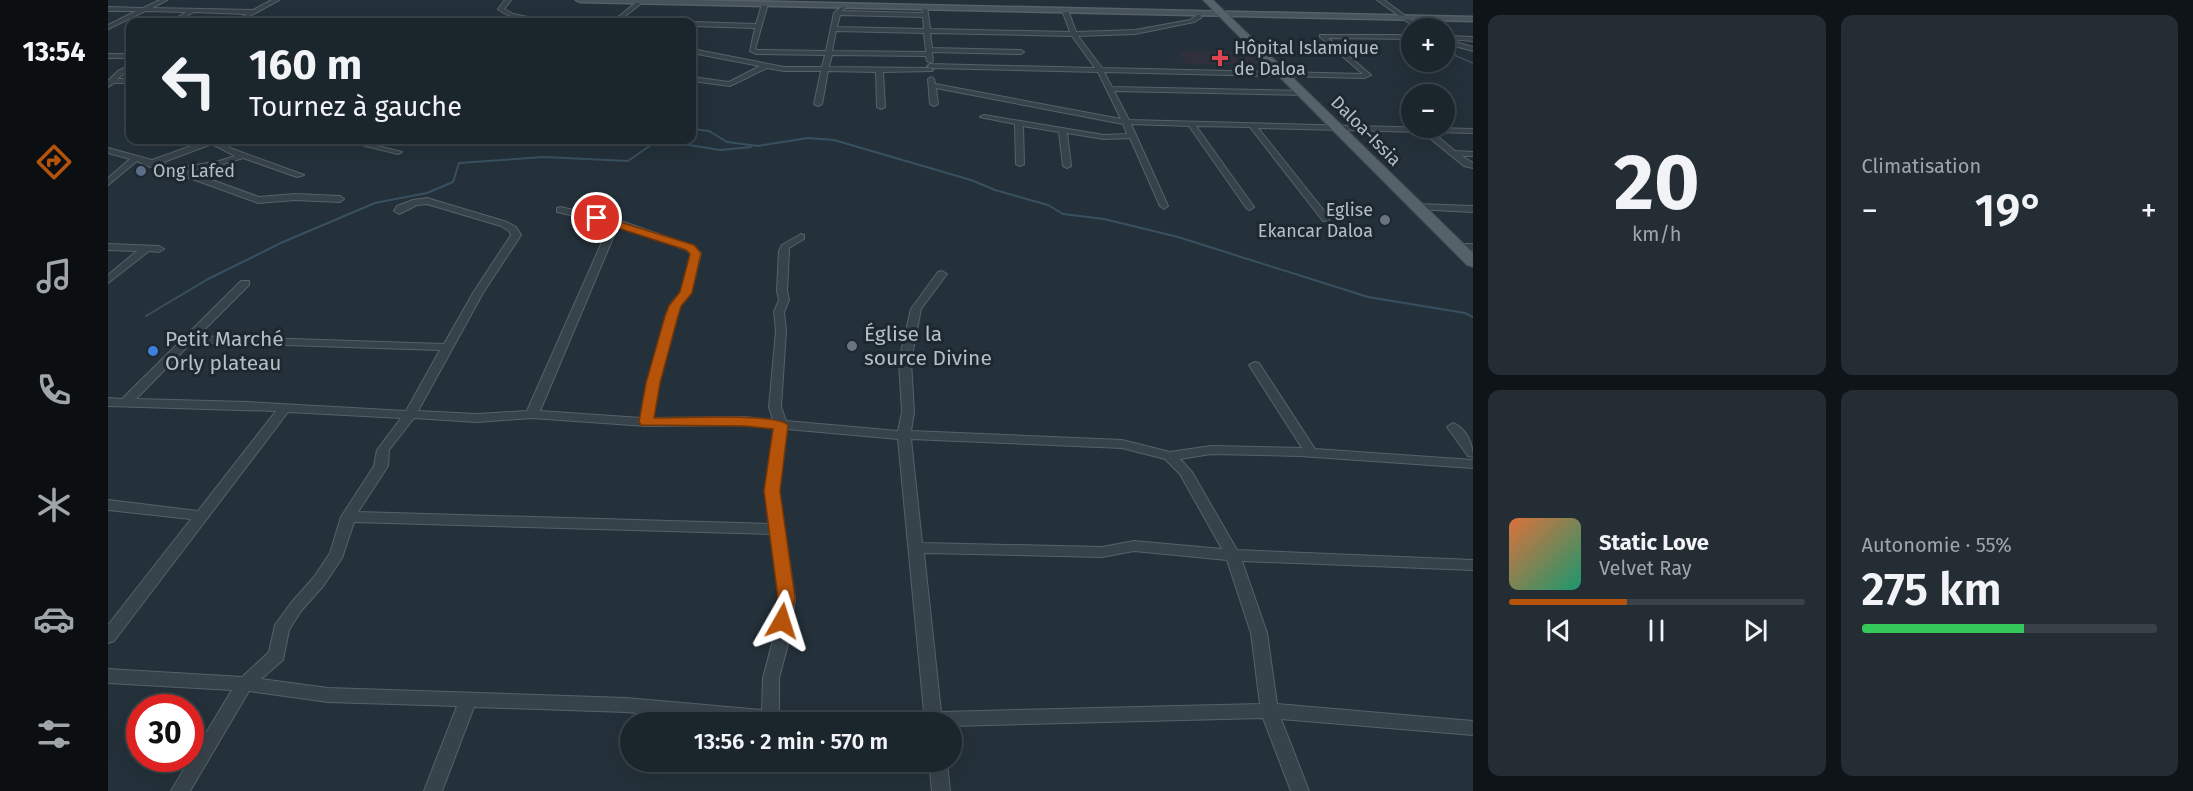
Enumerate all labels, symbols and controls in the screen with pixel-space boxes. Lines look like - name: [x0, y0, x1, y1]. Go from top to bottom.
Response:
- map controls: [1401, 18, 1455, 138]
- button: +: [1401, 18, 1455, 72]
- text: 13:54: [23, 36, 86, 68]
- place label: Hôpital Islamique de Daloa: [1234, 37, 1379, 80]
- text: 160 m: [249, 40, 362, 90]
- icon: left: [150, 42, 228, 120]
- marker: Hôpital Islamique de Daloa: [1211, 49, 1229, 67]
- button: −: [1401, 84, 1455, 138]
- text: Tournez à gauche: [249, 91, 462, 123]
- street label: Daloa-Issia: [1326, 91, 1406, 171]
- text: 20: [1614, 136, 1700, 230]
- icon: directions: [33, 141, 75, 183]
- text: Climatisation: [1862, 154, 1981, 178]
- place label: Ong Lafed: [153, 160, 235, 182]
- marker: Ong Lafed: [134, 164, 148, 178]
- text: 19°: [1975, 184, 2044, 238]
- text: −: [1862, 191, 1878, 231]
- text: +: [2141, 191, 2157, 231]
- pin: [571, 192, 622, 243]
- place label: Eglise Ekancar Daloa: [1258, 199, 1373, 242]
- icon: arrive: [580, 201, 613, 234]
- marker: Eglise Ekancar Daloa: [1378, 213, 1392, 227]
- text: km/h: [1632, 222, 1682, 246]
- icon: music: [33, 255, 75, 297]
- place label: Église la source Divine: [864, 321, 992, 371]
- place label: Petit Marché Orly plateau: [165, 326, 284, 376]
- marker: Église la source Divine: [845, 339, 859, 353]
- marker: Petit Marché Orly plateau: [146, 344, 160, 358]
- icon: phone: [33, 369, 75, 411]
- icon: climate: [33, 484, 75, 526]
- text: Static Love: [1599, 529, 1709, 556]
- text: Autonomie · 55%: [1862, 533, 2012, 557]
- text: Velvet Ray: [1599, 556, 1692, 580]
- text: 275 km: [1862, 563, 2002, 617]
- position arrow: [750, 589, 814, 653]
- icon: car: [33, 598, 75, 640]
- icon: previous: [1542, 614, 1575, 647]
- icon: pause: [1640, 614, 1673, 647]
- icon: next: [1739, 614, 1772, 647]
- speed limit sign: 30: [126, 694, 204, 772]
- icon: filters: [33, 713, 75, 755]
- text: 13:56 · 2 min · 570 m: [694, 728, 888, 755]

